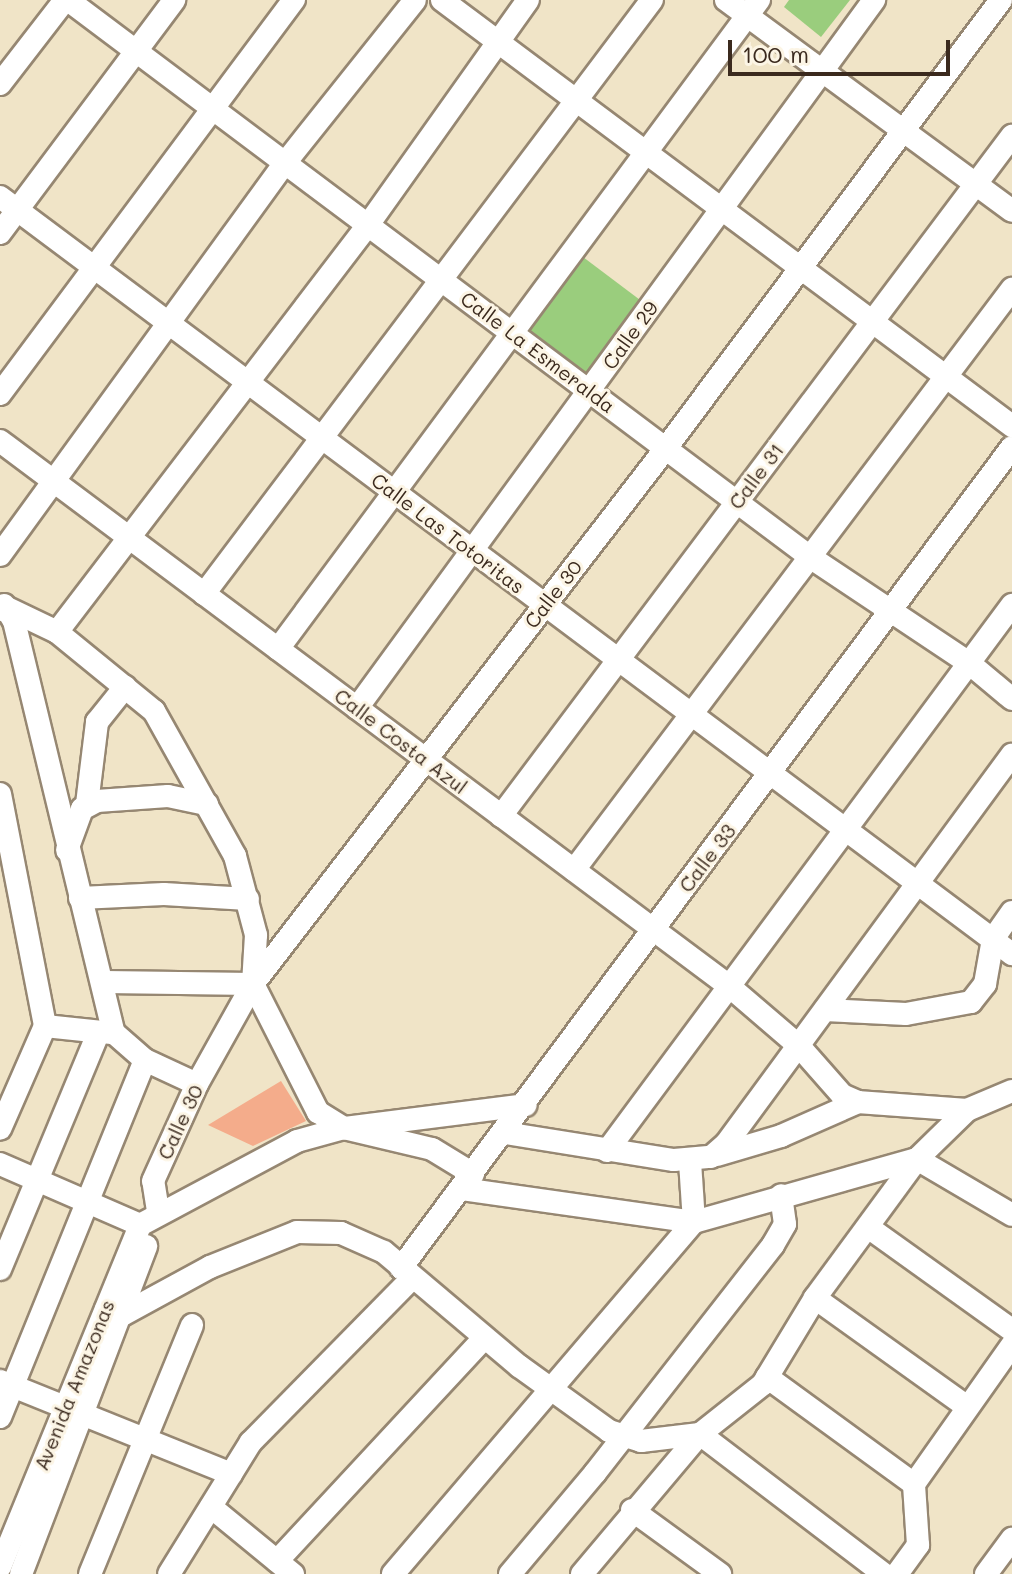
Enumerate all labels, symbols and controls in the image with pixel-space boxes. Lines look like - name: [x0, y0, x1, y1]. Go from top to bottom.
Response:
- scale bar: [732, 24, 954, 74]
- text: 100 m: [742, 38, 809, 69]
- street label: Calle La Esmeralda: [456, 286, 620, 418]
- street label: Calle 29: [597, 296, 663, 374]
- street label: Calle 31: [723, 438, 789, 514]
- street label: Calle Las Totoritas: [367, 468, 529, 598]
- street label: Calle 30: [519, 555, 587, 633]
- street label: Calle Costa Azul: [330, 683, 472, 799]
- street label: Calle 33: [674, 819, 740, 897]
- street label: Calle 30: [152, 1081, 208, 1163]
- street label: Avenida Amazonas: [29, 1296, 119, 1474]

